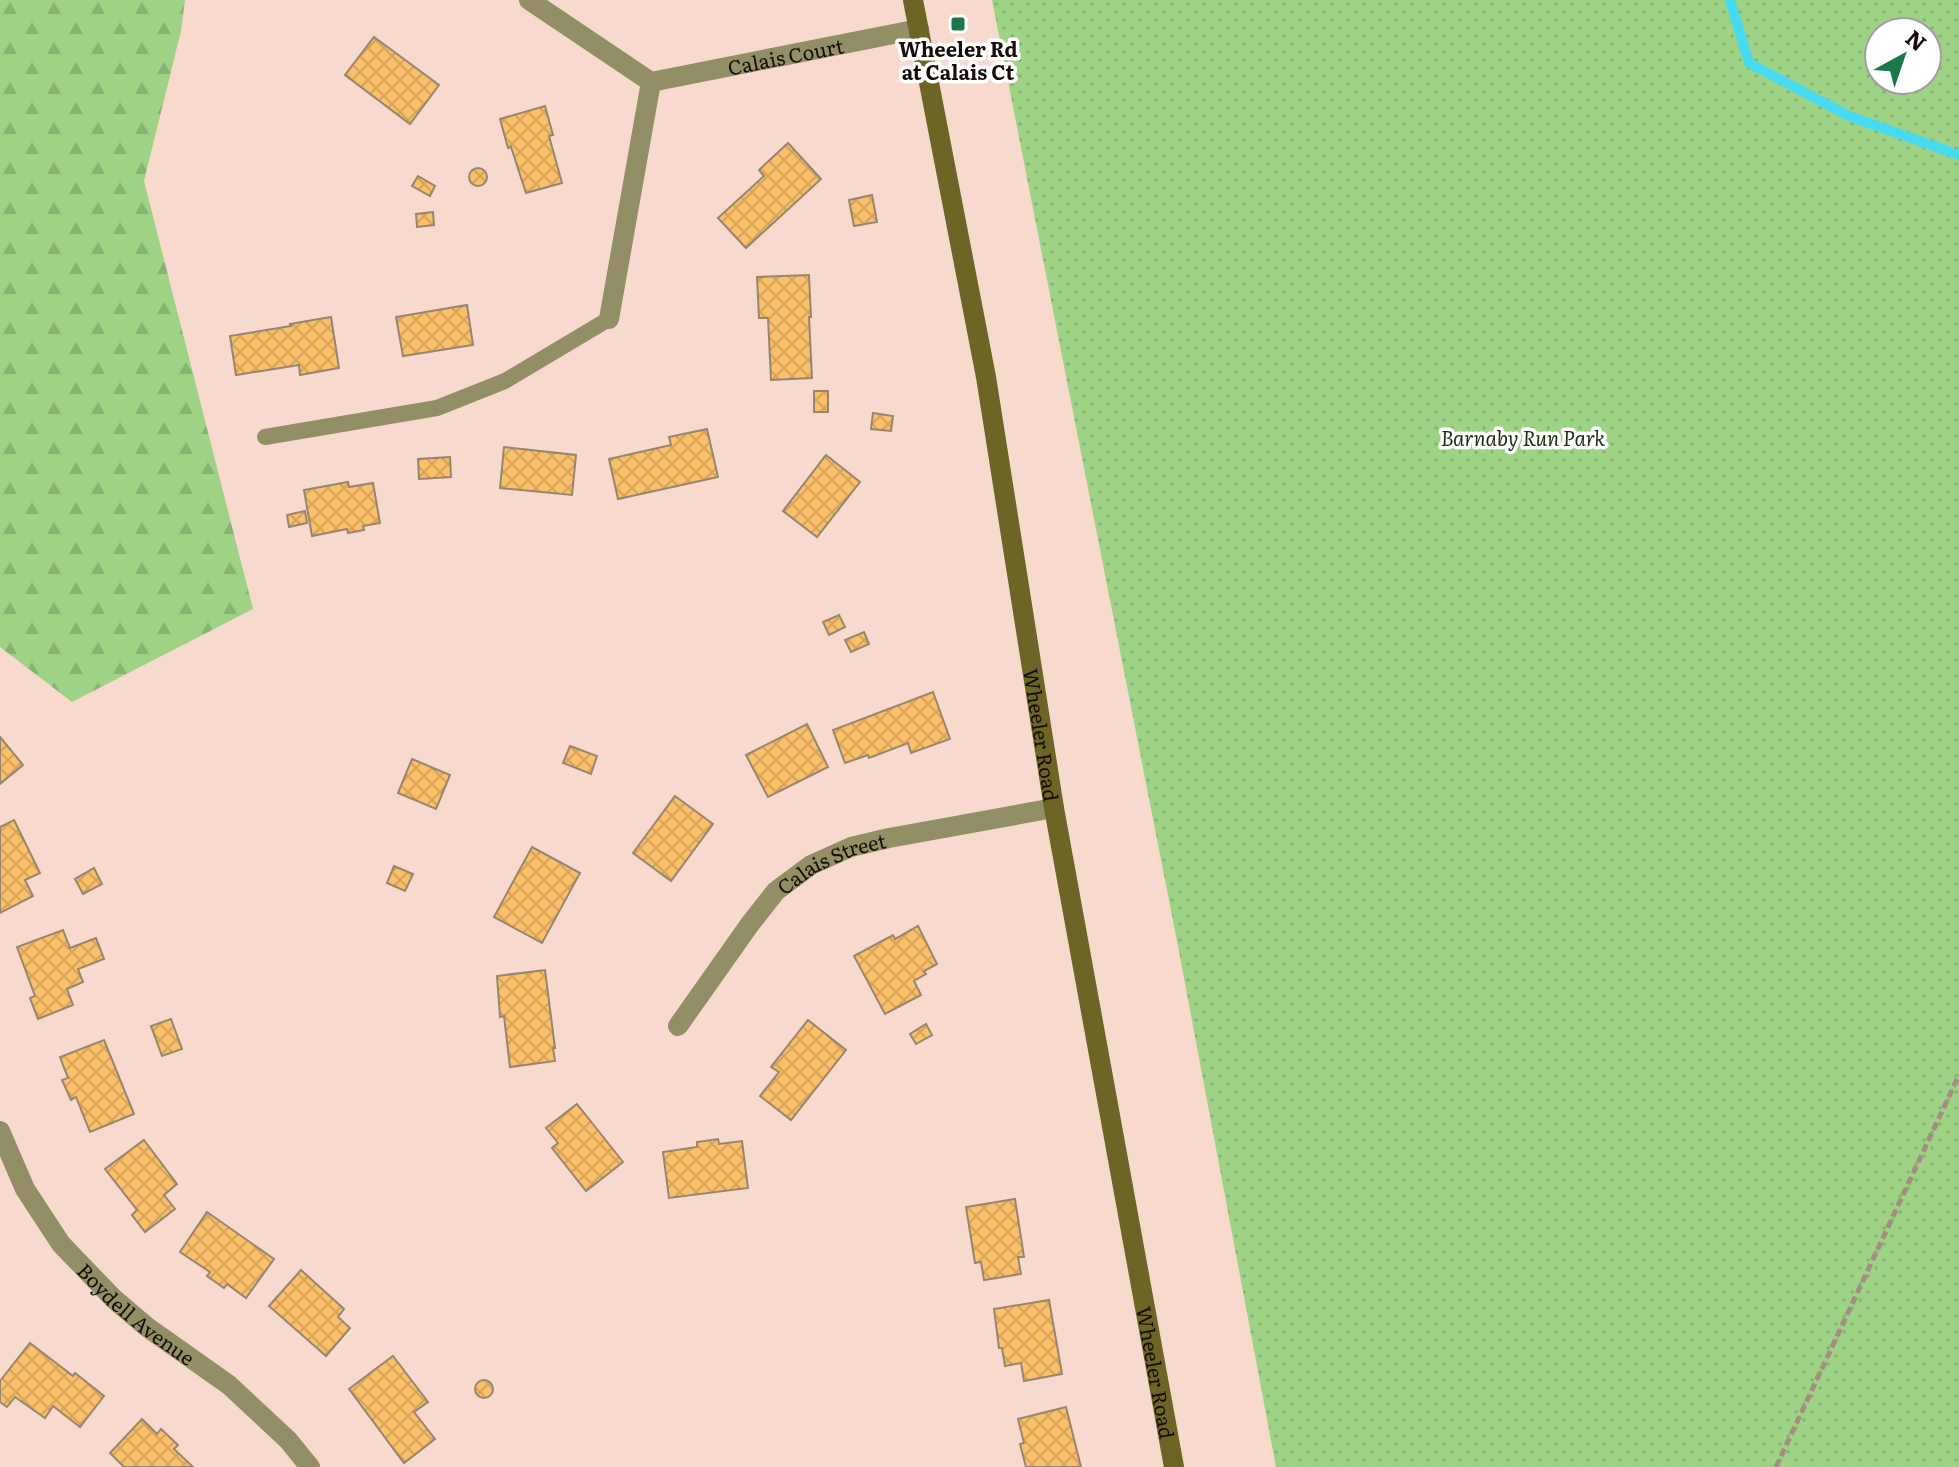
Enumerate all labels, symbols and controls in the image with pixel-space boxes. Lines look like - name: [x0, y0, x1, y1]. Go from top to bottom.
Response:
- marker: Wheeler Rd at Calais Ct: [949, 15, 967, 33]
- north arrow: [1863, 16, 1943, 96]
- text: N: [1899, 21, 1934, 58]
- street label: Calais Court: [725, 29, 846, 82]
- place label: Wheeler Rd at Calais Ct: [898, 33, 1018, 86]
- park label: Barnaby Run Park: [1441, 422, 1605, 452]
- street label: Wheeler Road: [1017, 666, 1068, 803]
- street label: Calais Street: [770, 824, 889, 901]
- street label: Boydell Avenue: [71, 1255, 202, 1372]
- street label: Wheeler Road: [1130, 1304, 1184, 1441]

